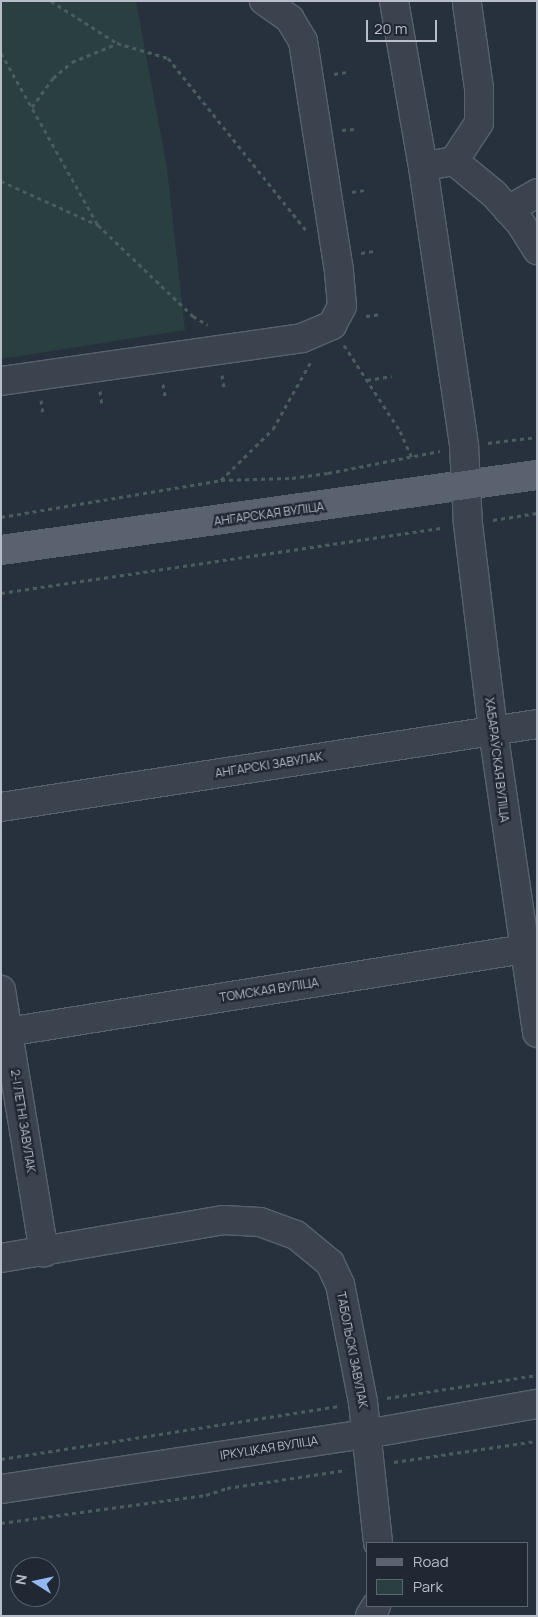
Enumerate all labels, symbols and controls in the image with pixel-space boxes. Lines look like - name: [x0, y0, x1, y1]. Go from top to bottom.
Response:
- scale bar: [368, 10, 439, 42]
- text: 20 m: [374, 18, 407, 39]
- street label: АНГАРСКАЯ ВУЛІЦА: [213, 499, 325, 529]
- street label: ХАБАРАЎСКАЯ ВУЛІЦА: [482, 697, 512, 823]
- street label: АНГАРСКІ ЗАВУЛАК: [214, 749, 324, 781]
- street label: ТОМСКАЯ ВУЛІЦА: [218, 975, 320, 1005]
- street label: 2-І ЛЕТНІ ЗАВУЛАК: [8, 1068, 38, 1174]
- street label: ТАБОЛЬСКІ ЗАВУЛАК: [334, 1291, 370, 1409]
- street label: ІРКУЦКАЯ ВУЛІЦА: [219, 1433, 319, 1463]
- legend: [366, 1542, 528, 1607]
- text: Road: [413, 1551, 449, 1572]
- north arrow: [10, 1557, 60, 1607]
- text: N: [10, 1573, 31, 1586]
- text: Park: [413, 1576, 443, 1597]

